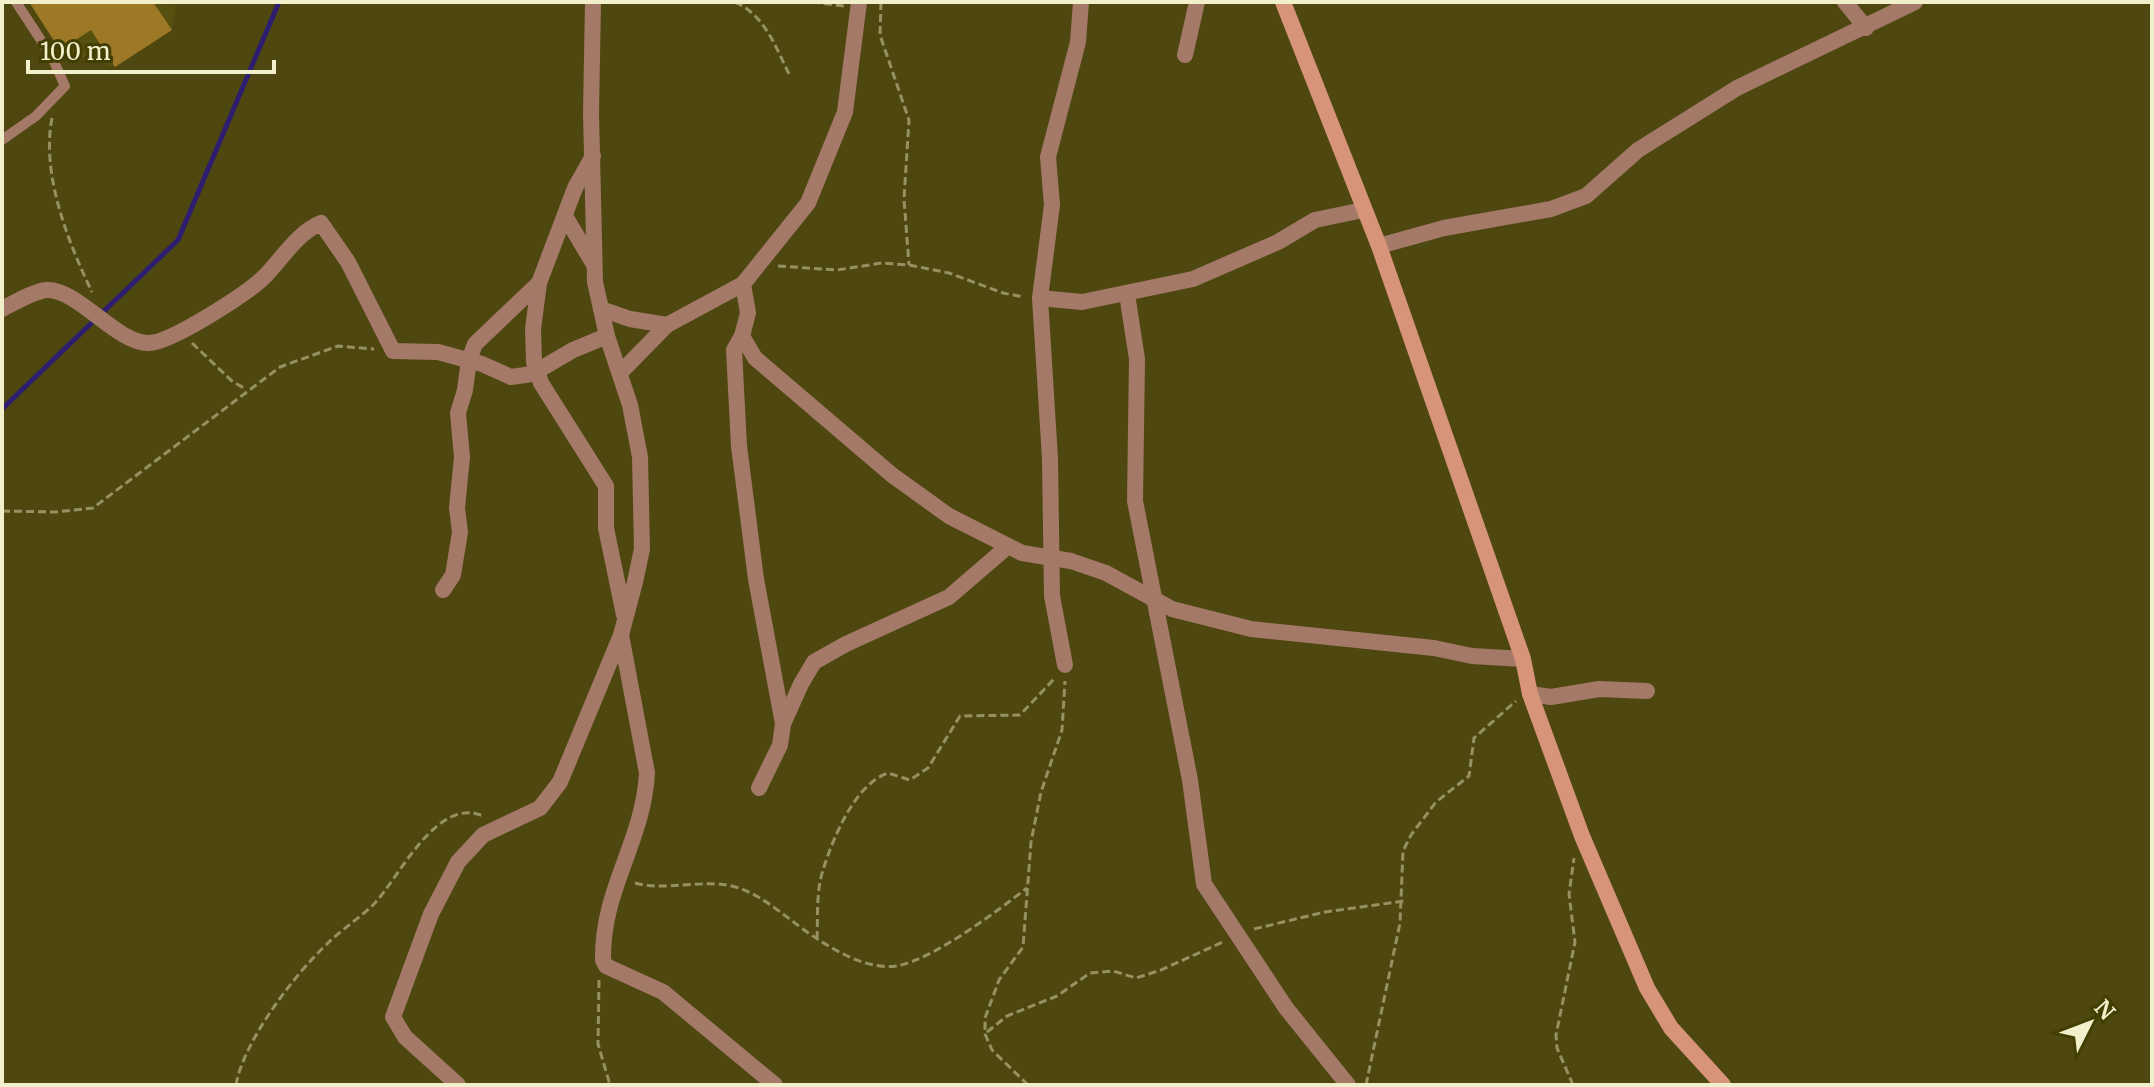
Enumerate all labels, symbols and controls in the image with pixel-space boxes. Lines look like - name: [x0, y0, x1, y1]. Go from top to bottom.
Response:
- scale bar: [28, 24, 274, 74]
- text: 100 m: [40, 36, 111, 67]
- north arrow: [2050, 983, 2130, 1063]
- text: N: [2089, 994, 2121, 1026]

